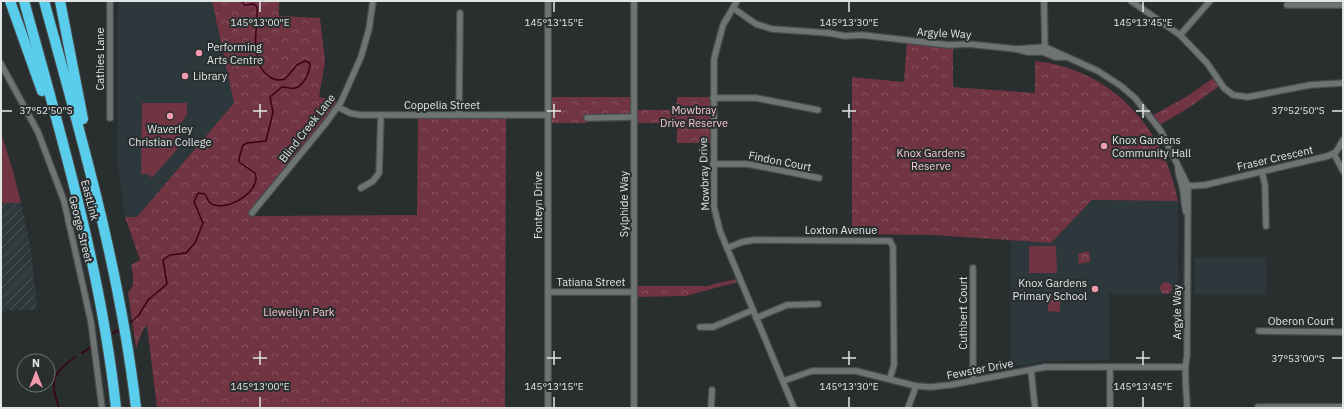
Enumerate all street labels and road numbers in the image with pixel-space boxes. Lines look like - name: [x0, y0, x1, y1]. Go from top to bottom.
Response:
- street label: Argyle Way: [916, 25, 972, 41]
- street label: Cathies Lane: [93, 27, 107, 91]
- street label: Blind Creek Lane: [276, 91, 338, 165]
- street label: Coppelia Street: [404, 98, 480, 112]
- street label: Mowbray Drive: [696, 137, 712, 211]
- street label: Fraser Crescent: [1236, 142, 1315, 174]
- street label: Findon Court: [747, 148, 813, 174]
- street label: Sylphide Way: [617, 170, 631, 237]
- street label: Fonteyn Drive: [531, 171, 545, 239]
- street label: EastLink: [78, 178, 102, 222]
- street label: George Street: [66, 194, 96, 264]
- street label: Loxton Avenue: [805, 223, 877, 237]
- street label: Tatiana Street: [557, 275, 626, 289]
- street label: Cuthbert Court: [956, 276, 970, 350]
- street label: Argyle Way: [1170, 284, 1184, 339]
- street label: Oberon Court: [1268, 314, 1334, 328]
- street label: Fewster Drive: [945, 356, 1015, 382]

